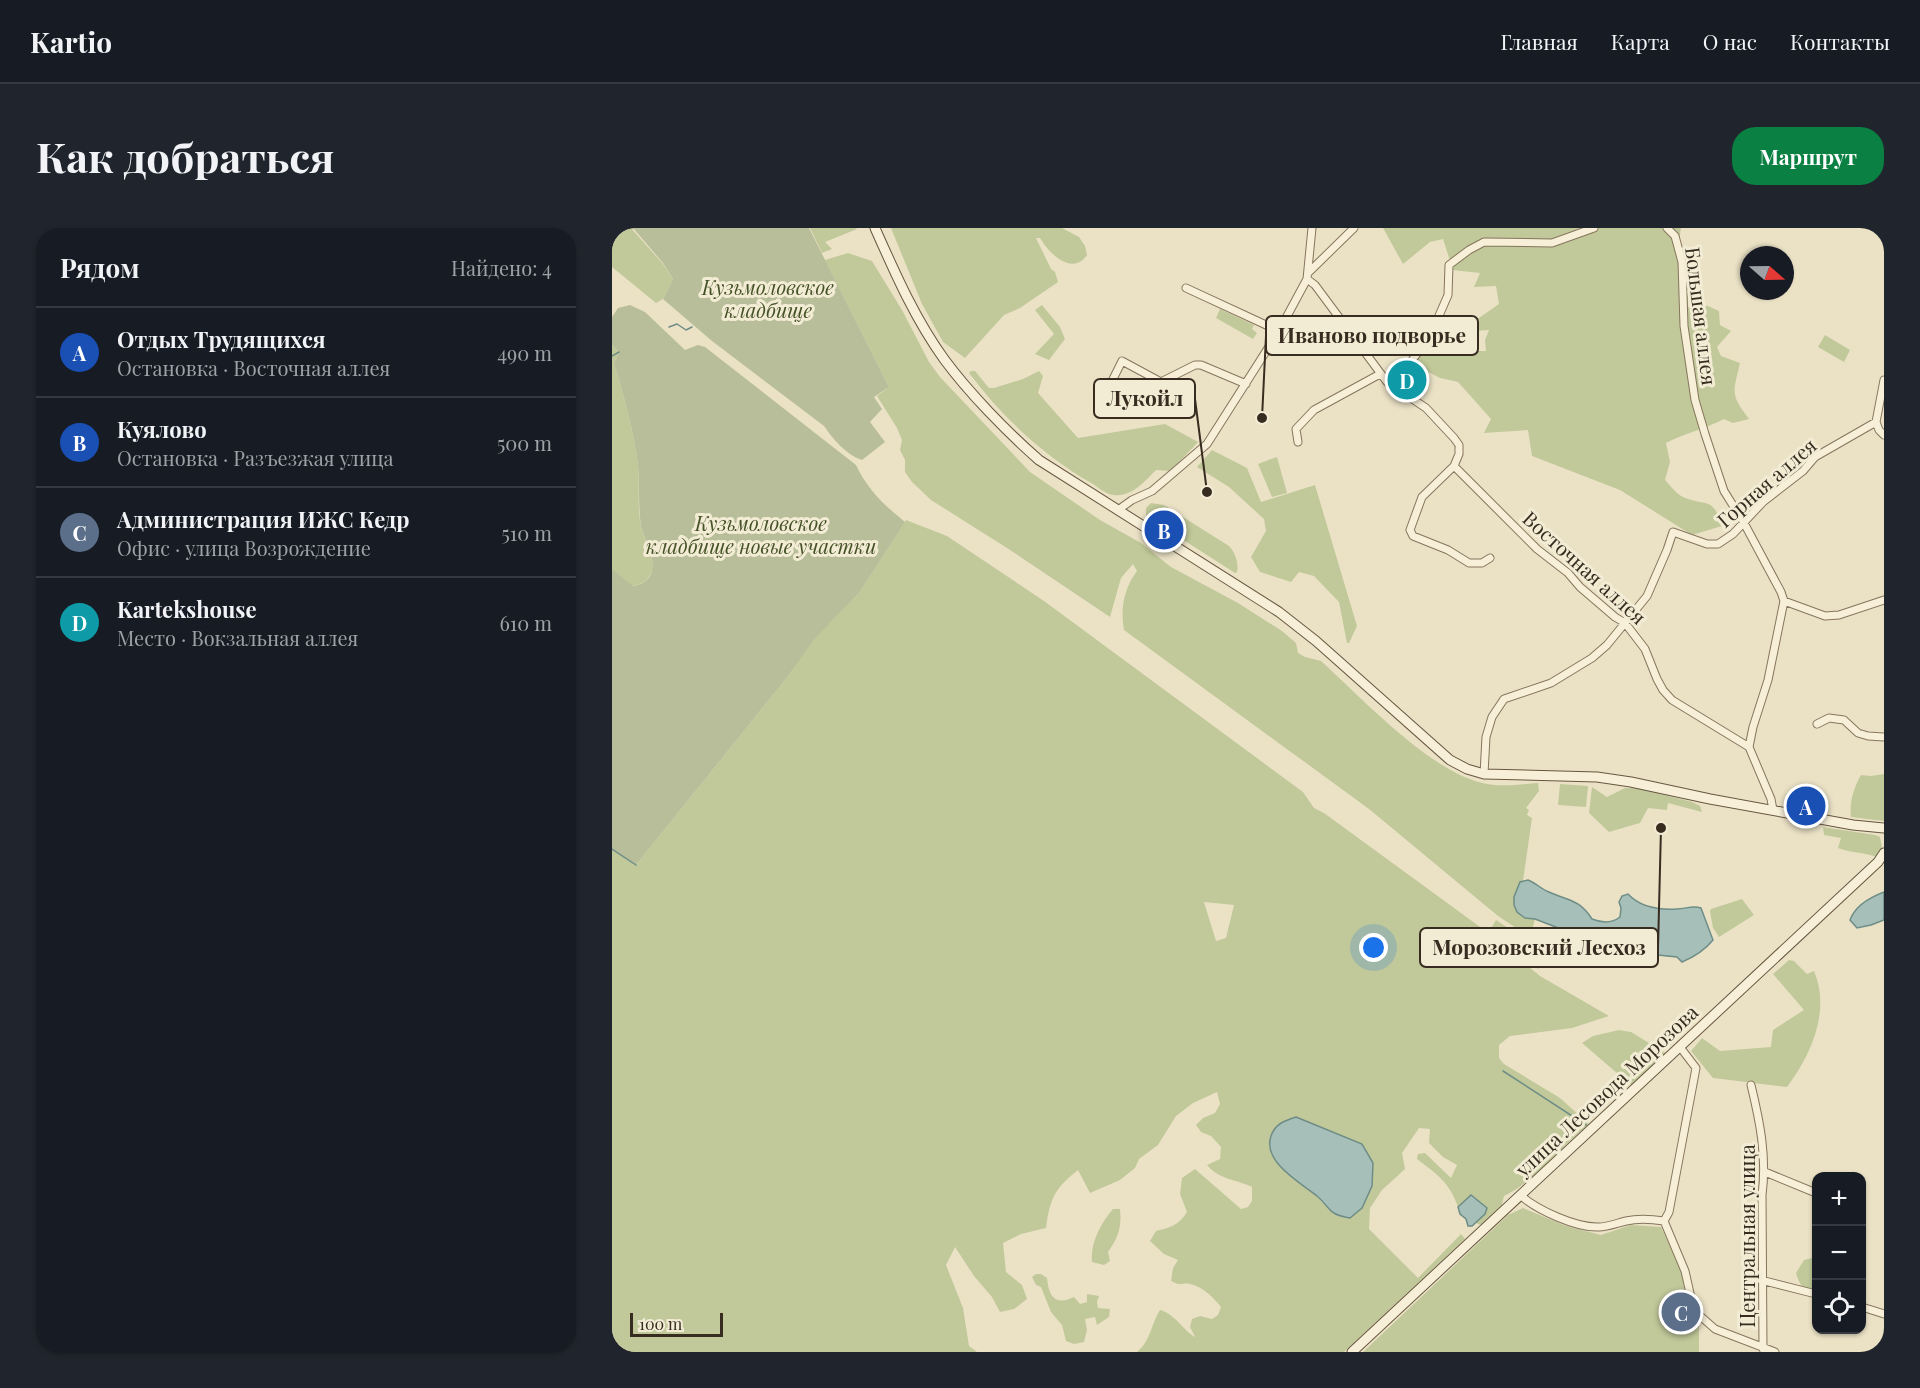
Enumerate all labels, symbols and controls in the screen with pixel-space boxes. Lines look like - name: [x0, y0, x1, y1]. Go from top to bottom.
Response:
- text: Kartio: [30, 23, 112, 60]
- text: Главная: [1500, 27, 1578, 55]
- text: Карта: [1611, 27, 1670, 55]
- text: О нас: [1703, 27, 1757, 55]
- text: Контакты: [1790, 27, 1890, 55]
- button: Маршрут: [1732, 127, 1884, 185]
- text: Как добраться: [36, 128, 335, 184]
- street label: Большая аллея: [1680, 245, 1724, 387]
- north arrow: [1740, 246, 1794, 300]
- text: Рядом: [60, 250, 139, 285]
- text: Найдено: 4: [451, 254, 552, 281]
- park label: Кузьмоловское кладбище: [701, 273, 834, 323]
- callout: Иваново подворье: [1266, 316, 1478, 355]
- text: Иваново подворье: [1278, 320, 1466, 348]
- text: Отдых Трудящихся: [117, 324, 326, 354]
- text: A: [73, 339, 86, 366]
- text: 490 m: [497, 339, 552, 366]
- text: Остановка · Восточная аллея: [117, 354, 390, 381]
- pin: D: [1388, 358, 1426, 402]
- callout: Лукойл: [1094, 379, 1195, 418]
- text: Лукойл: [1106, 383, 1184, 411]
- text: Куялово: [117, 414, 207, 444]
- text: B: [73, 429, 86, 456]
- text: 500 m: [497, 429, 552, 456]
- street label: Горная аллея: [1711, 431, 1822, 533]
- text: Остановка · Разъезжая улица: [117, 444, 394, 471]
- text: Администрация ИЖС Кедр: [117, 504, 409, 534]
- street label: Восточная аллея: [1518, 504, 1653, 630]
- pin: B: [1144, 508, 1184, 552]
- park label: Кузьмоловское кладбище новые участки: [646, 509, 876, 559]
- text: C: [72, 519, 87, 546]
- text: 510 m: [502, 519, 552, 546]
- text: Офис · улица Возрождение: [117, 534, 371, 561]
- text: Kartekshouse: [117, 594, 257, 624]
- text: D: [72, 609, 87, 636]
- text: 610 m: [500, 609, 552, 636]
- text: Место · Вокзальная аллея: [117, 624, 358, 651]
- pin: A: [1786, 784, 1826, 828]
- callout: Морозовский Лесхоз: [1420, 928, 1658, 967]
- text: Морозовский Лесхоз: [1432, 932, 1646, 960]
- your location: [1359, 933, 1388, 962]
- street label: улица Лесовода Морозова: [1508, 998, 1703, 1183]
- street label: Центральная улица: [1733, 1144, 1760, 1328]
- map controls: [1812, 1172, 1866, 1334]
- button: +: [1812, 1172, 1866, 1226]
- button: −: [1812, 1226, 1866, 1280]
- button: locate: [1812, 1280, 1866, 1334]
- pin: C: [1662, 1290, 1700, 1334]
- scale bar: [630, 1310, 723, 1338]
- text: 100 m: [639, 1313, 682, 1334]

